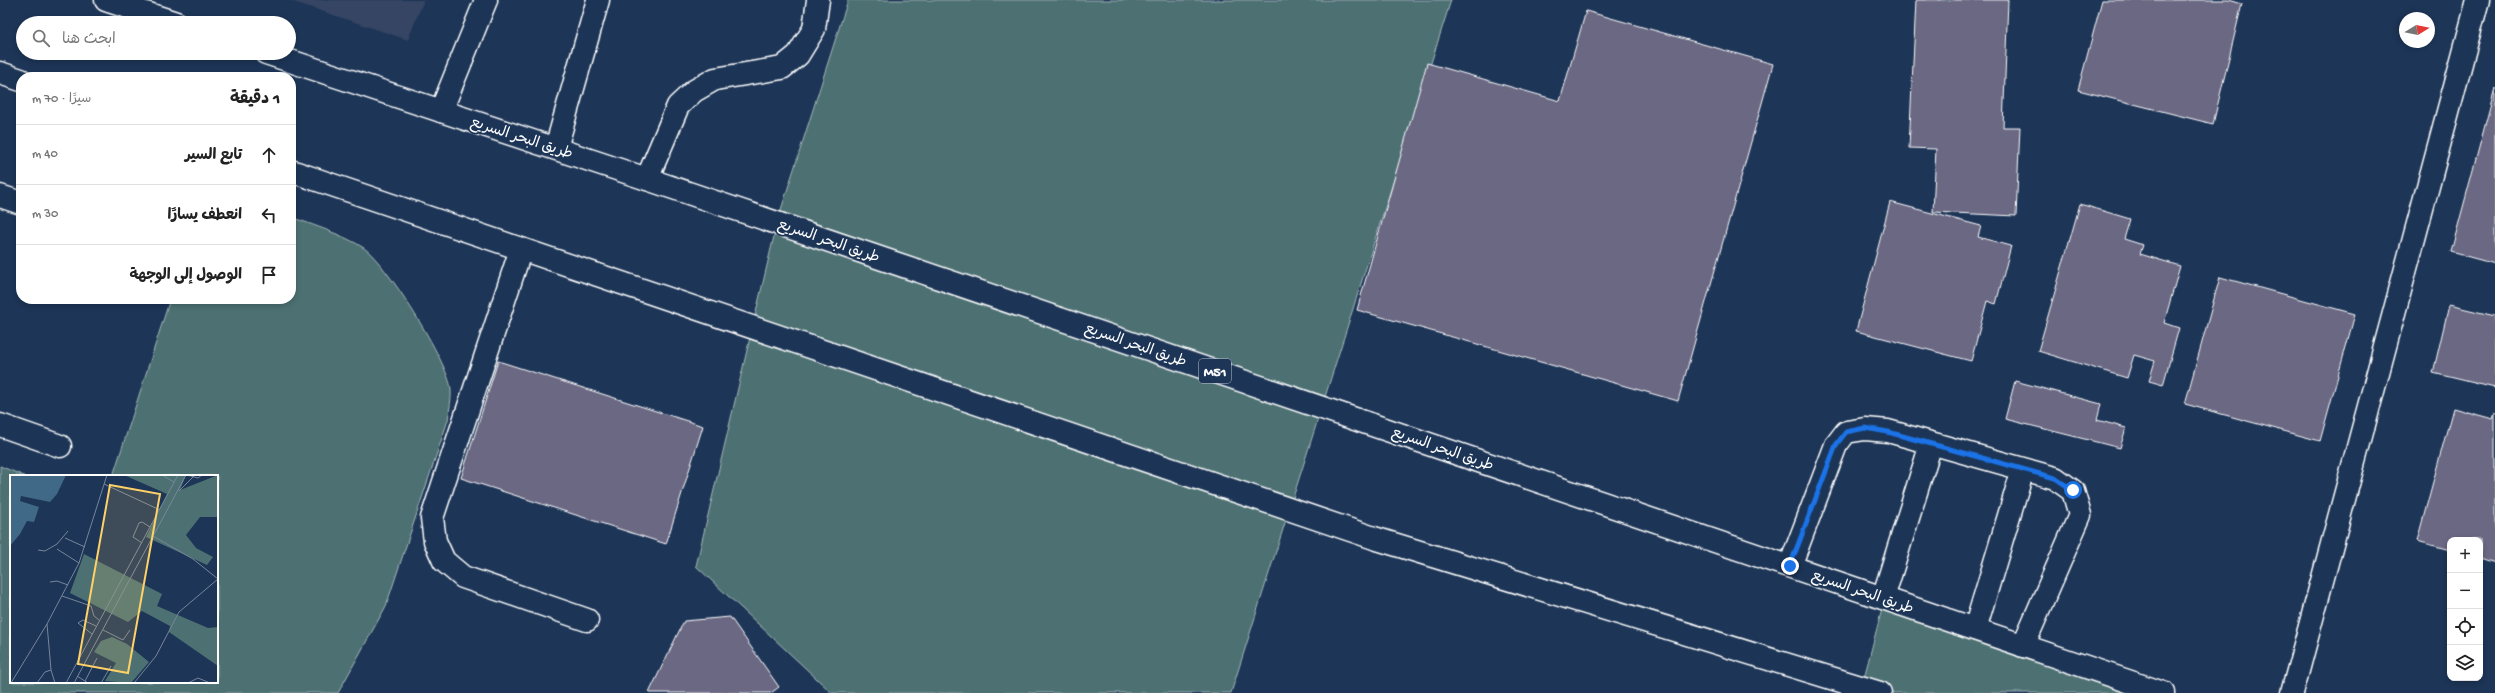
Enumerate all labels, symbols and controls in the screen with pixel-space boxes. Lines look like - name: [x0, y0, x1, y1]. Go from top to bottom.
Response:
- north arrow: [2399, 12, 2435, 48]
- search box: [16, 16, 296, 60]
- icon: search: [30, 27, 52, 49]
- text: ابحث هنا: [62, 31, 116, 49]
- text: 1 دقيقة: [230, 90, 280, 110]
- text: سيرًا · 70 m: [32, 92, 91, 107]
- street label: طريق البحر السريع: [468, 114, 575, 164]
- icon: ahead: [258, 144, 280, 166]
- text: 40 m: [32, 147, 58, 162]
- text: تابع السير: [185, 147, 242, 165]
- icon: left: [258, 204, 280, 226]
- text: 30 m: [32, 207, 58, 222]
- text: انعطف يسارًا: [168, 207, 242, 225]
- street label: طريق البحر السريع: [775, 216, 882, 268]
- icon: arrive: [258, 264, 280, 286]
- text: الوصول إلى الوجهة: [129, 267, 242, 285]
- street label: طريق البحر السريع: [1082, 320, 1189, 372]
- road number: M51: [1199, 359, 1231, 383]
- street label: طريق البحر السريع: [1389, 424, 1496, 476]
- inset map: [10, 475, 218, 683]
- route start: [2064, 481, 2082, 499]
- map controls: [2447, 537, 2483, 681]
- button: +: [2447, 537, 2483, 573]
- route end: [1781, 557, 1799, 575]
- street label: طريق البحر السريع: [1809, 567, 1916, 619]
- button: −: [2447, 573, 2483, 609]
- button: locate: [2447, 609, 2483, 645]
- button: layers: [2447, 645, 2483, 681]

